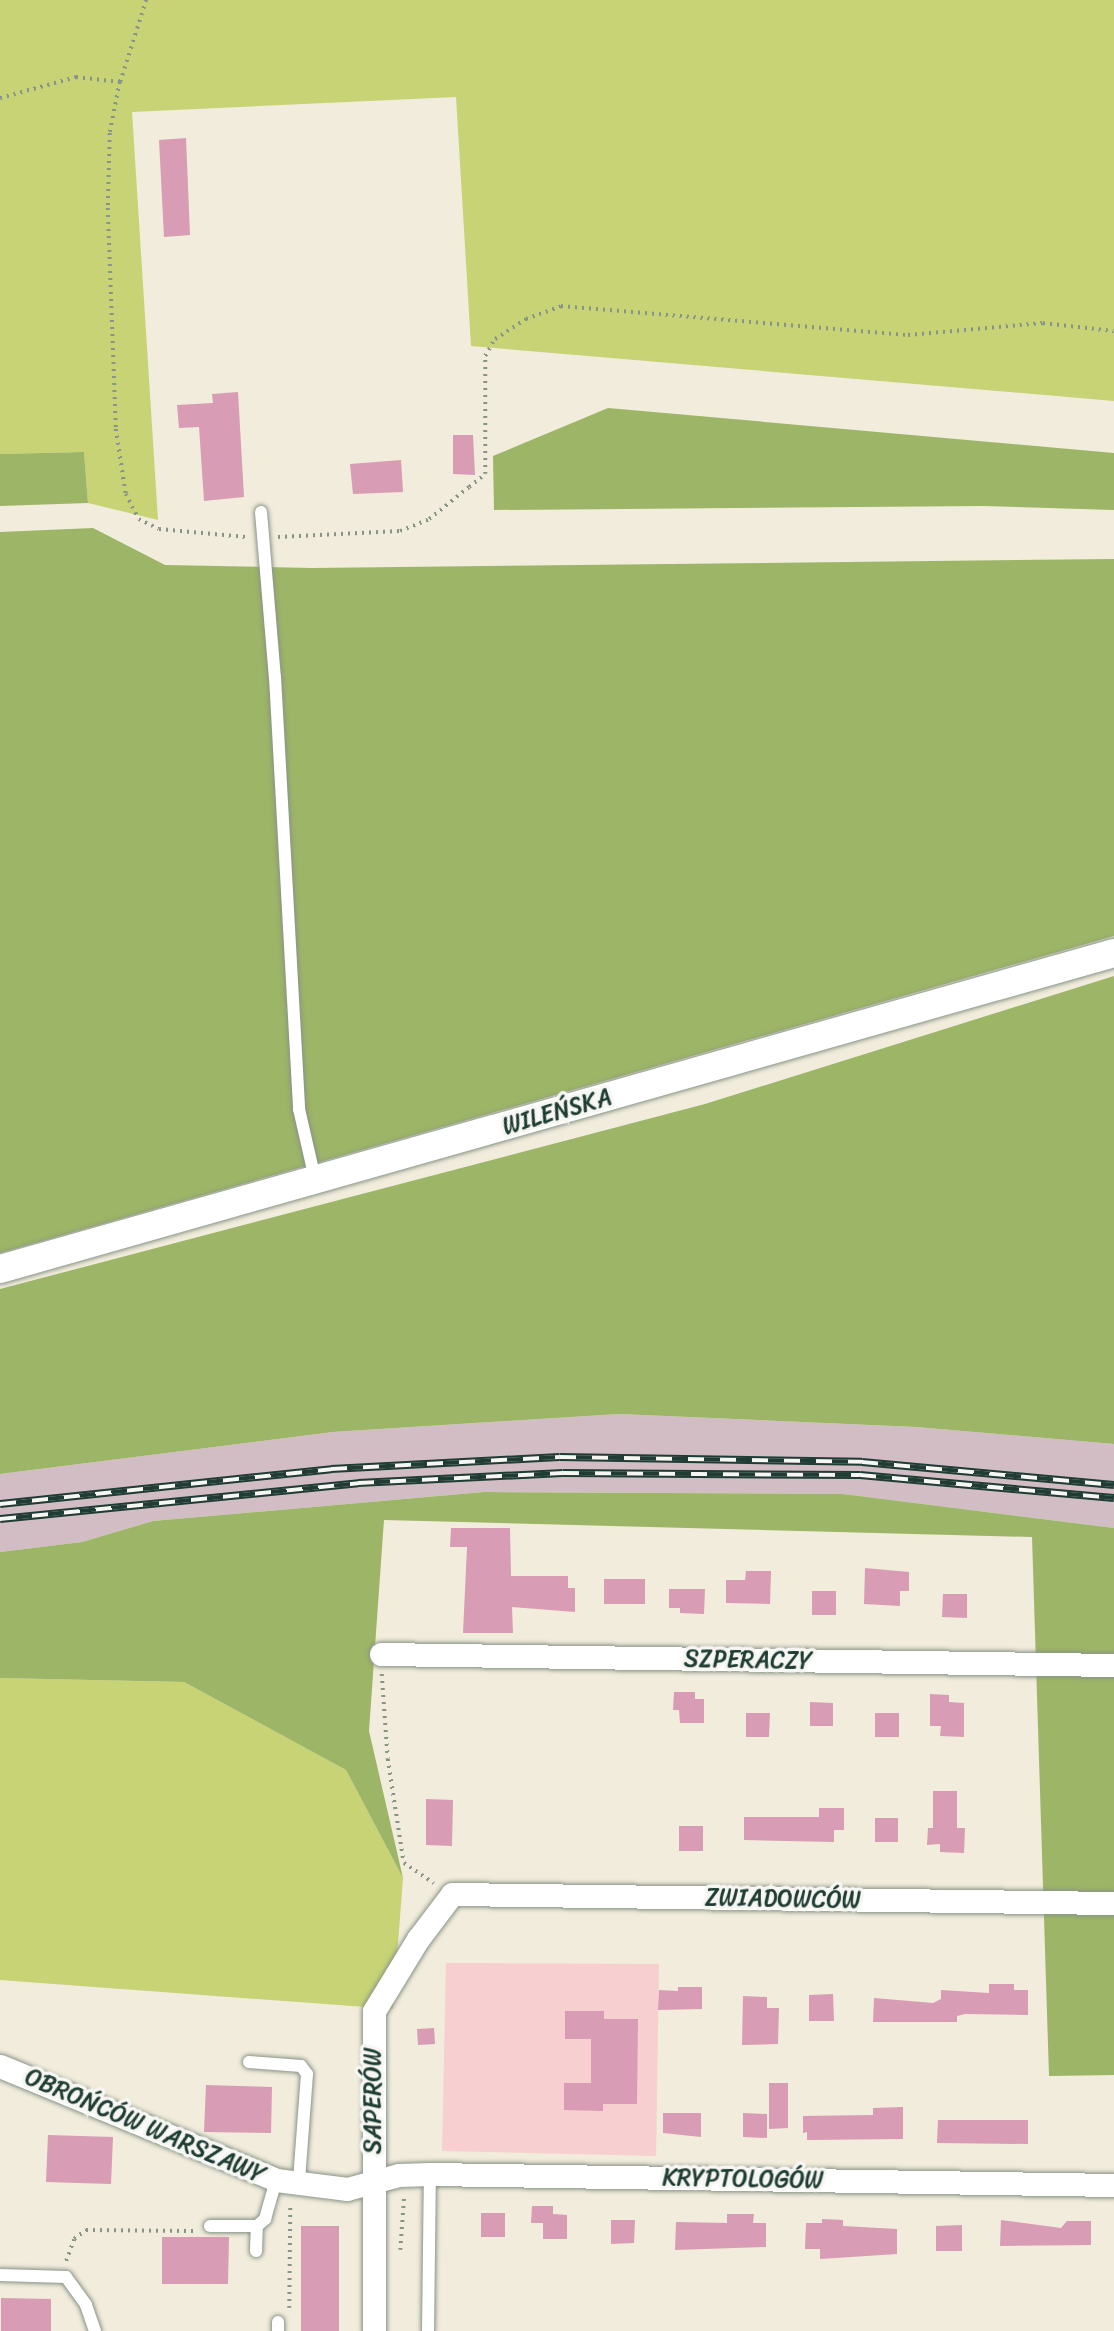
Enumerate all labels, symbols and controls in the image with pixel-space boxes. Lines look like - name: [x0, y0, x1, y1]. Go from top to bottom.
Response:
- street label: WILEŃSKA: [499, 1083, 615, 1141]
- street label: SZPERACZY: [684, 1644, 812, 1676]
- street label: ZWIADOWCÓW: [705, 1883, 861, 1915]
- street label: SAPERÓW: [359, 2048, 387, 2154]
- street label: OBROŃCÓW WARSZAWY: [23, 2063, 267, 2189]
- street label: KRYPTOLOGÓW: [662, 2163, 824, 2195]

